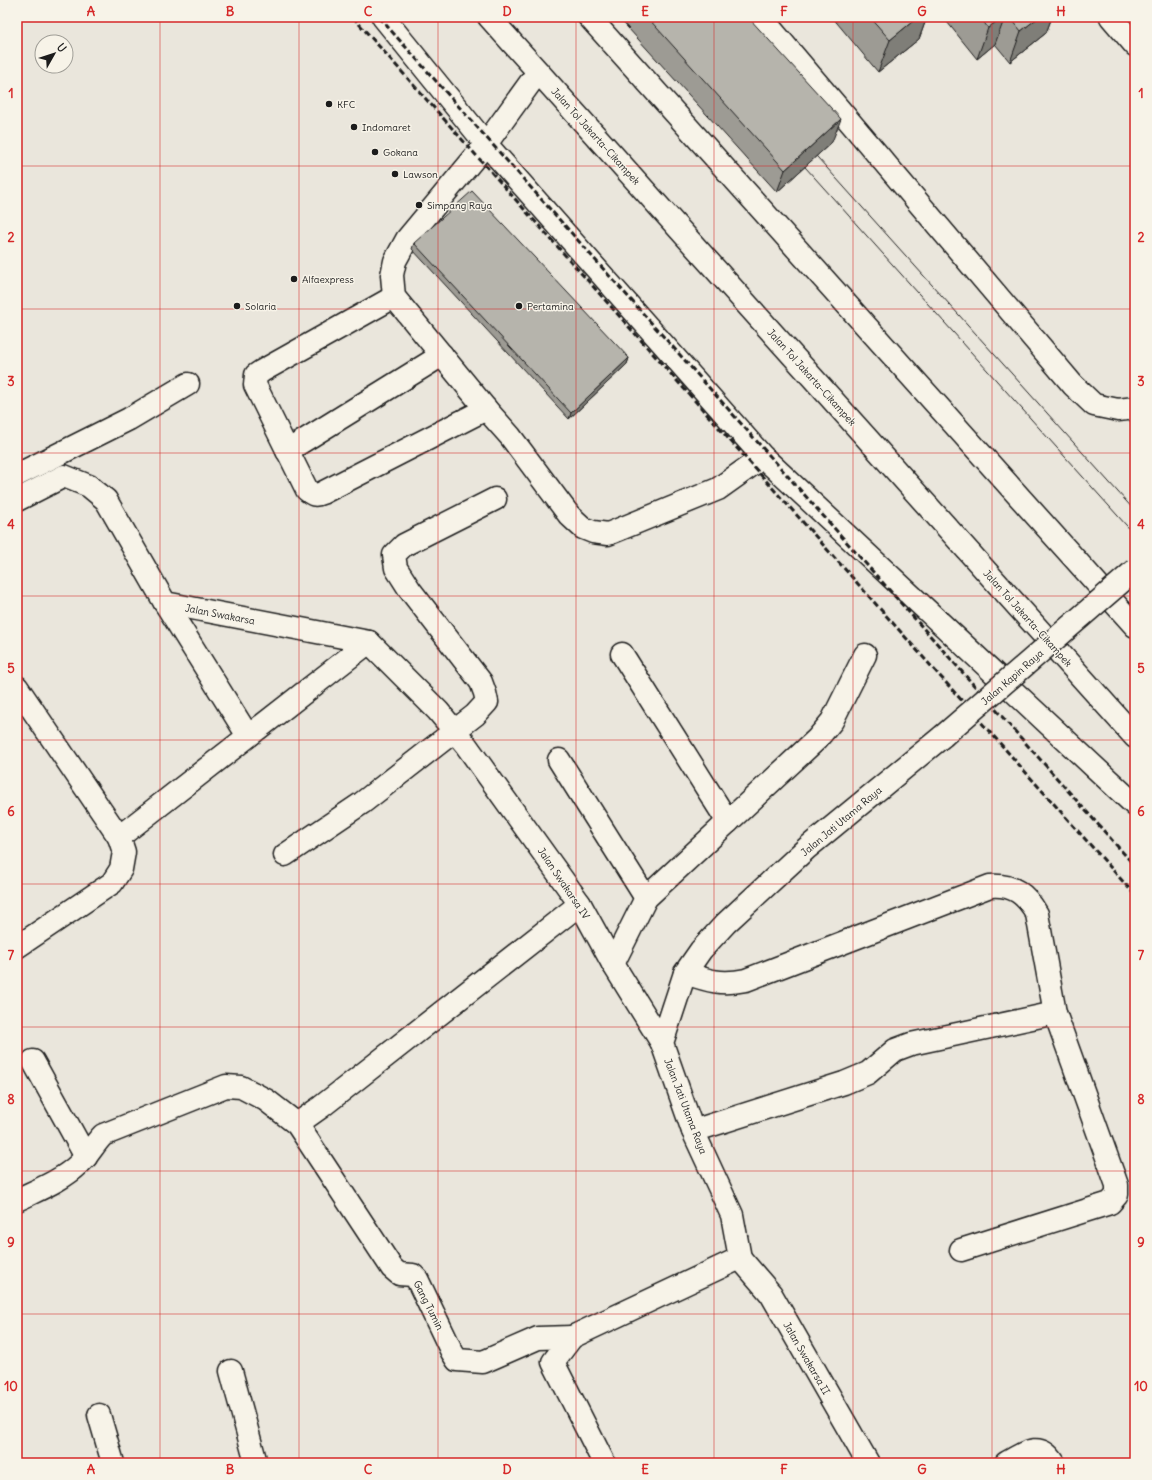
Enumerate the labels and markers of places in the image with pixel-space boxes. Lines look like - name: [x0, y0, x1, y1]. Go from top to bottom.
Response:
- place label: KFC: [337, 98, 356, 111]
- marker: KFC: [324, 99, 334, 109]
- place label: Indomaret: [362, 121, 411, 134]
- marker: Indomaret: [349, 122, 359, 132]
- place label: Gokana: [383, 146, 418, 159]
- marker: Gokana: [370, 147, 380, 157]
- place label: Lawson: [403, 168, 438, 181]
- marker: Lawson: [390, 169, 400, 179]
- place label: Simpang Raya: [427, 199, 492, 212]
- marker: Simpang Raya: [414, 200, 424, 210]
- place label: Alfaexpress: [302, 273, 354, 286]
- marker: Alfaexpress: [289, 274, 299, 284]
- place label: Solaria: [245, 300, 276, 313]
- place label: Pertamina: [527, 300, 574, 313]
- marker: Solaria: [232, 301, 242, 311]
- marker: Pertamina: [514, 301, 524, 311]

